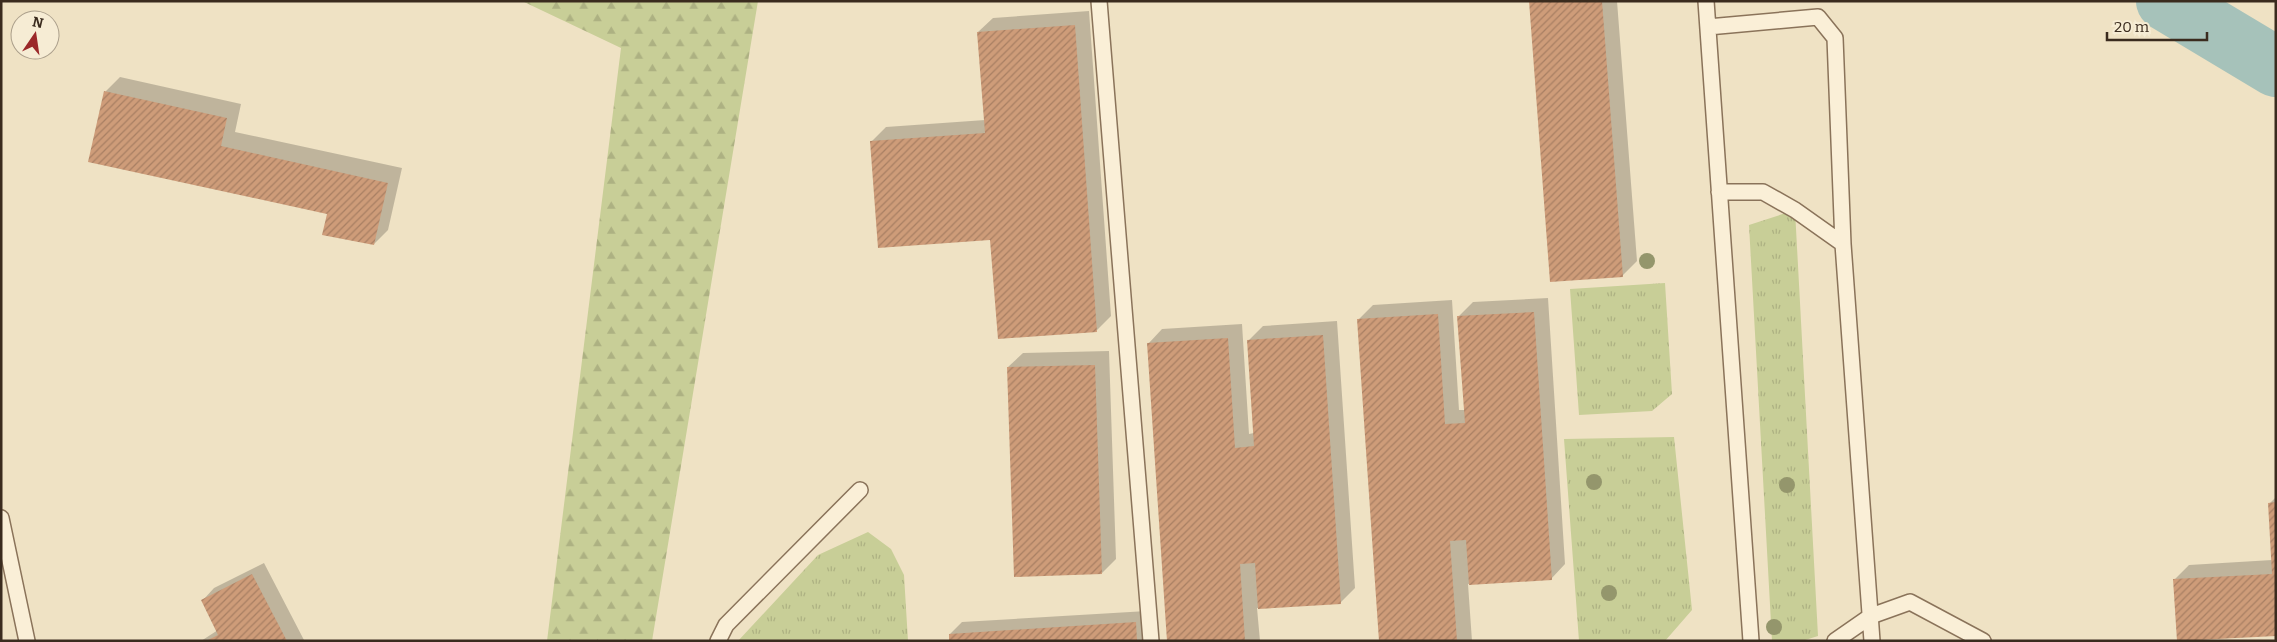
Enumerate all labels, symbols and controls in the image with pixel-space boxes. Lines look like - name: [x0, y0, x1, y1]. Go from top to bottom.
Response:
- north arrow: [10, 10, 60, 60]
- scale bar: [2107, 10, 2207, 42]
- text: N: [31, 13, 45, 32]
- text: 20 m: [2114, 18, 2150, 36]

